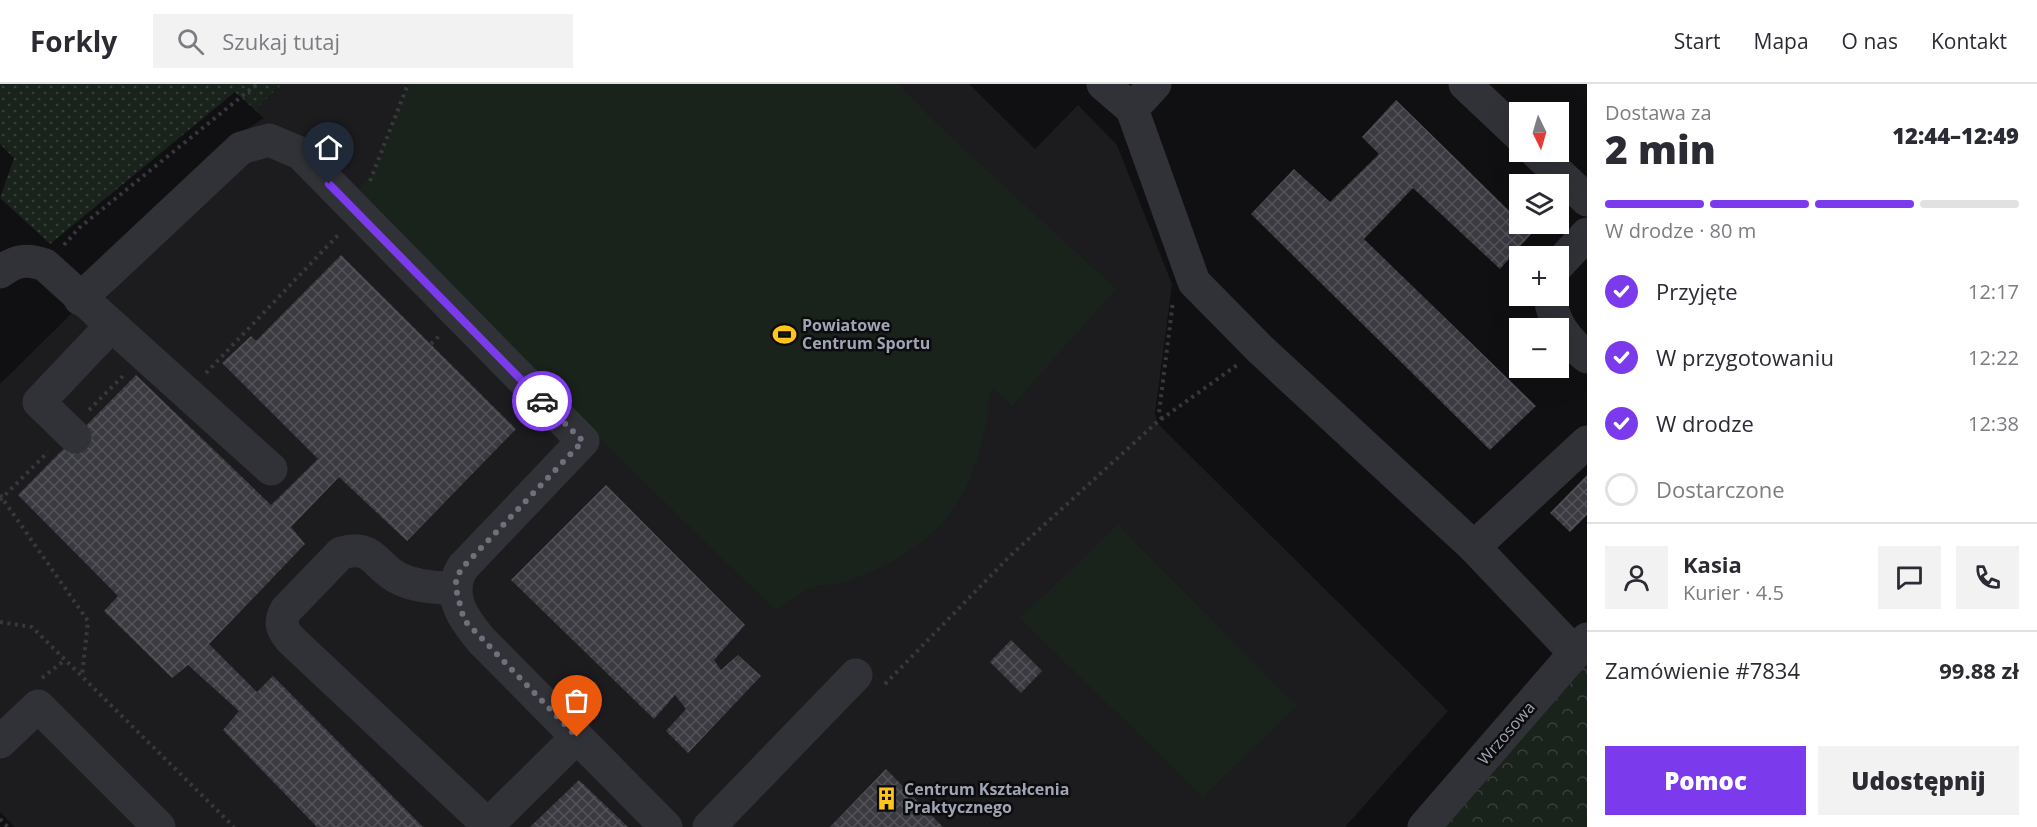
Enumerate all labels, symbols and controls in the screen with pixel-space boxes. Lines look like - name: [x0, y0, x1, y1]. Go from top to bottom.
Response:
- search box: [153, 14, 573, 68]
- text: Forkly: [30, 22, 117, 60]
- icon: search: [174, 25, 207, 58]
- text: Szukaj tutaj: [222, 26, 340, 56]
- text: Start: [1674, 27, 1721, 55]
- text: Mapa: [1754, 27, 1809, 55]
- text: O nas: [1842, 27, 1898, 55]
- text: Kontakt: [1931, 27, 2007, 55]
- text: Dostawa za: [1605, 99, 1712, 126]
- north arrow: [1509, 102, 1569, 162]
- map controls: [1509, 102, 1569, 378]
- text: 12:44–12:49: [1892, 120, 2019, 150]
- pin: [303, 122, 354, 184]
- text: 2 min: [1605, 122, 1716, 175]
- icon: home: [312, 131, 345, 164]
- button: layers: [1509, 174, 1569, 234]
- text: W drodze · 80 m: [1605, 217, 1756, 244]
- button: +: [1509, 246, 1569, 306]
- icon: check: [1605, 275, 1638, 308]
- text: Przyjęte: [1656, 276, 1738, 306]
- text: 12:17: [1968, 278, 2019, 305]
- place label: Powiatowe Centrum Sportu: [802, 314, 930, 354]
- button: −: [1509, 318, 1569, 378]
- sports icon: Powiatowe Centrum Sportu: [771, 321, 797, 347]
- icon: check: [1605, 341, 1638, 374]
- text: W przygotowaniu: [1656, 342, 1834, 372]
- text: 12:22: [1968, 344, 2019, 371]
- courier: [512, 371, 572, 431]
- icon: car: [526, 385, 559, 418]
- icon: check: [1605, 407, 1638, 440]
- text: W drodze: [1656, 408, 1754, 438]
- text: 12:38: [1968, 410, 2019, 437]
- text: Dostarczone: [1656, 474, 1785, 504]
- button: person: [1605, 546, 1668, 609]
- button: chat: [1878, 546, 1941, 609]
- button: phone: [1956, 546, 2019, 609]
- text: Kasia: [1683, 549, 1742, 579]
- text: Kurier · 4.5: [1683, 579, 1784, 606]
- text: Zamówienie #7834: [1605, 655, 1800, 685]
- text: 99.88 zł: [1939, 655, 2019, 685]
- pin: [551, 675, 602, 737]
- icon: bag: [560, 684, 593, 717]
- street label: Wrzosowa: [1472, 697, 1540, 769]
- button: Pomoc: [1605, 746, 1806, 815]
- button: Udostępnij: [1818, 746, 2019, 815]
- place label: Centrum Kształcenia Praktycznego: [904, 778, 1069, 818]
- building icon: Centrum Kształcenia Praktycznego: [873, 785, 899, 811]

